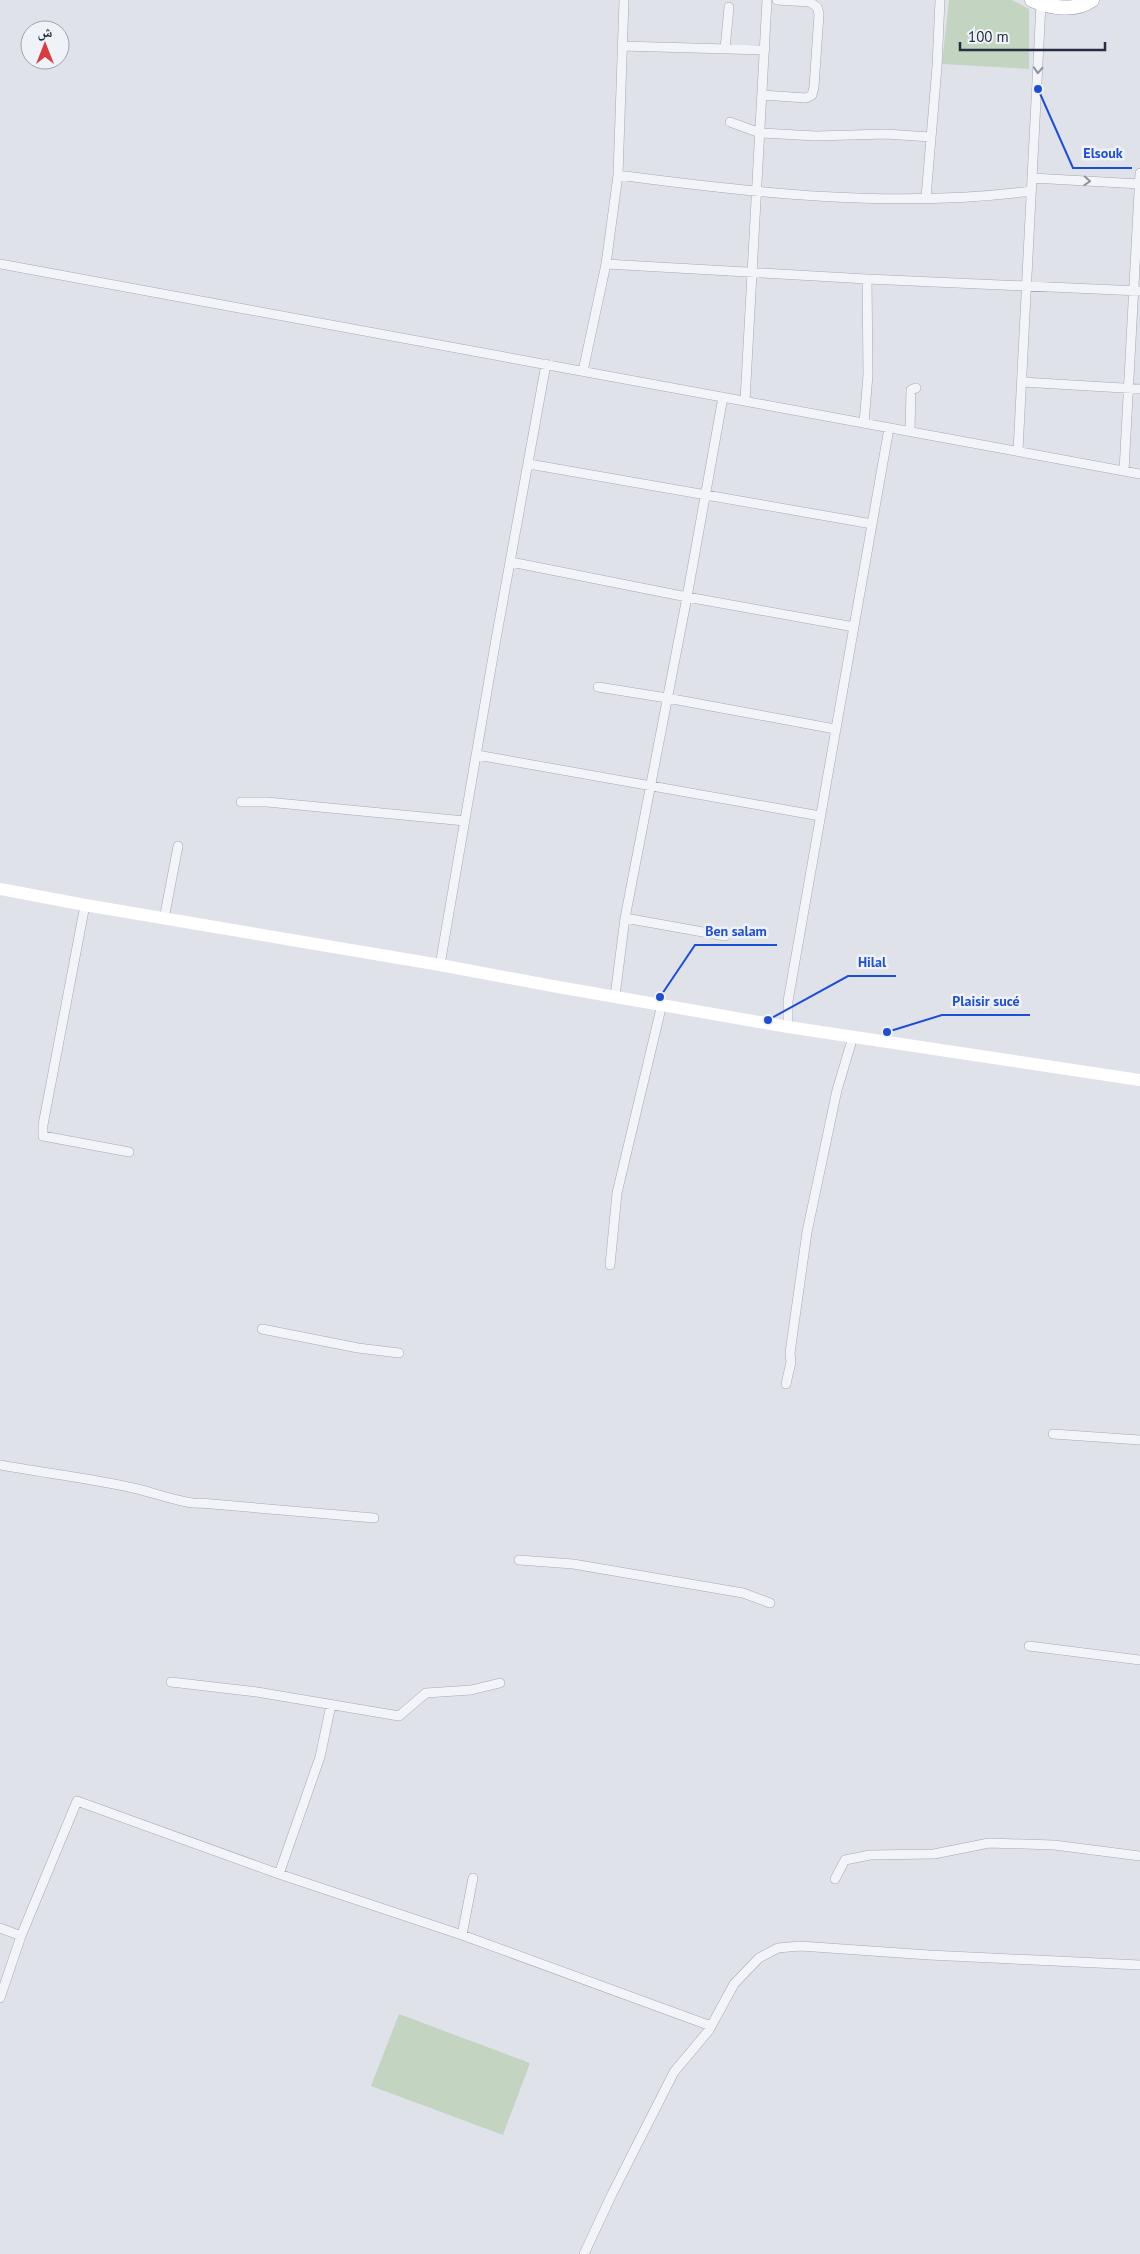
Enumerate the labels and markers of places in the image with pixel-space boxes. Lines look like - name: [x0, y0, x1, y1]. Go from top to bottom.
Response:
- callout: Elsouk: [1073, 139, 1132, 168]
- callout: Ben salam: [695, 916, 777, 945]
- callout: Hilal: [848, 947, 896, 976]
- callout: Plaisir sucé: [942, 986, 1030, 1015]

